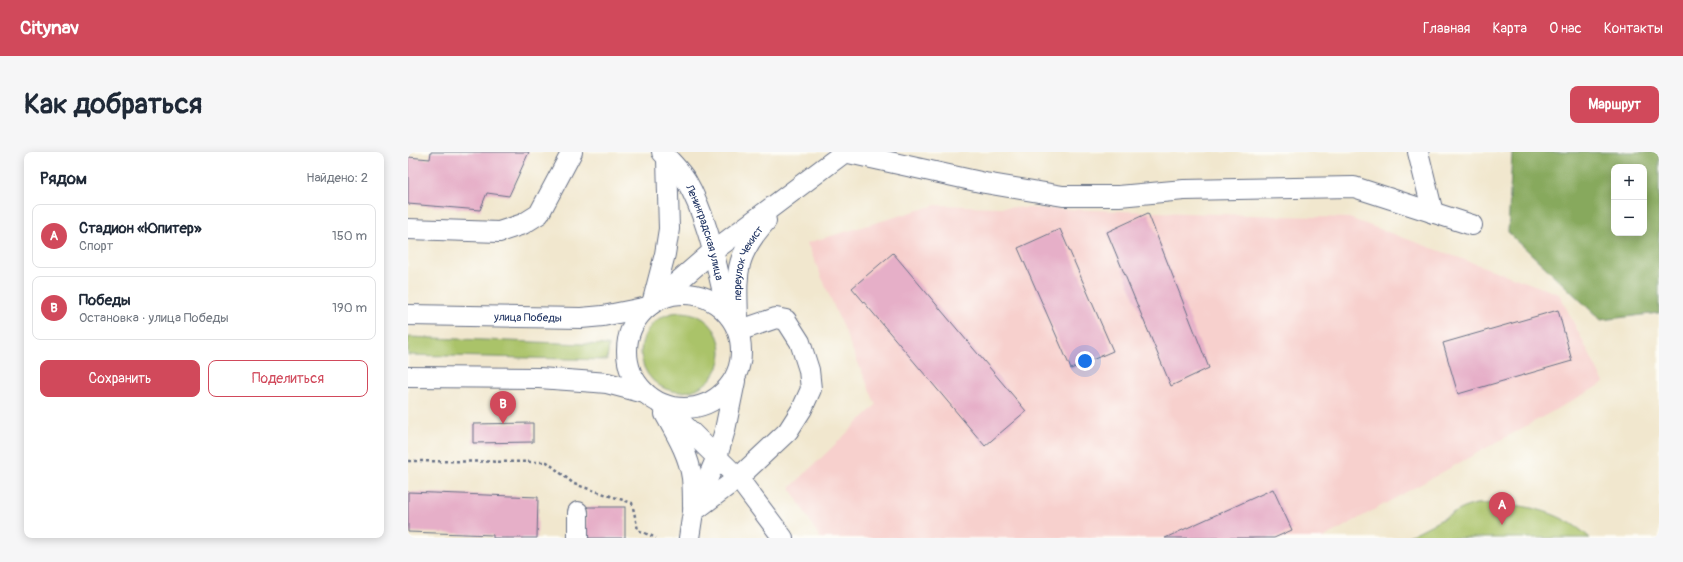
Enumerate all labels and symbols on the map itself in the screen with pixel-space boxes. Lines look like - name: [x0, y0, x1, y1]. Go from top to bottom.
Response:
- street label: Ленинградская улица: [682, 182, 726, 282]
- street label: переулок Чекист: [731, 223, 766, 301]
- street label: улица Победы: [493, 310, 562, 325]
- your location: [1075, 351, 1095, 371]
- pin: B: [490, 391, 516, 424]
- pin: A: [1489, 492, 1515, 525]

